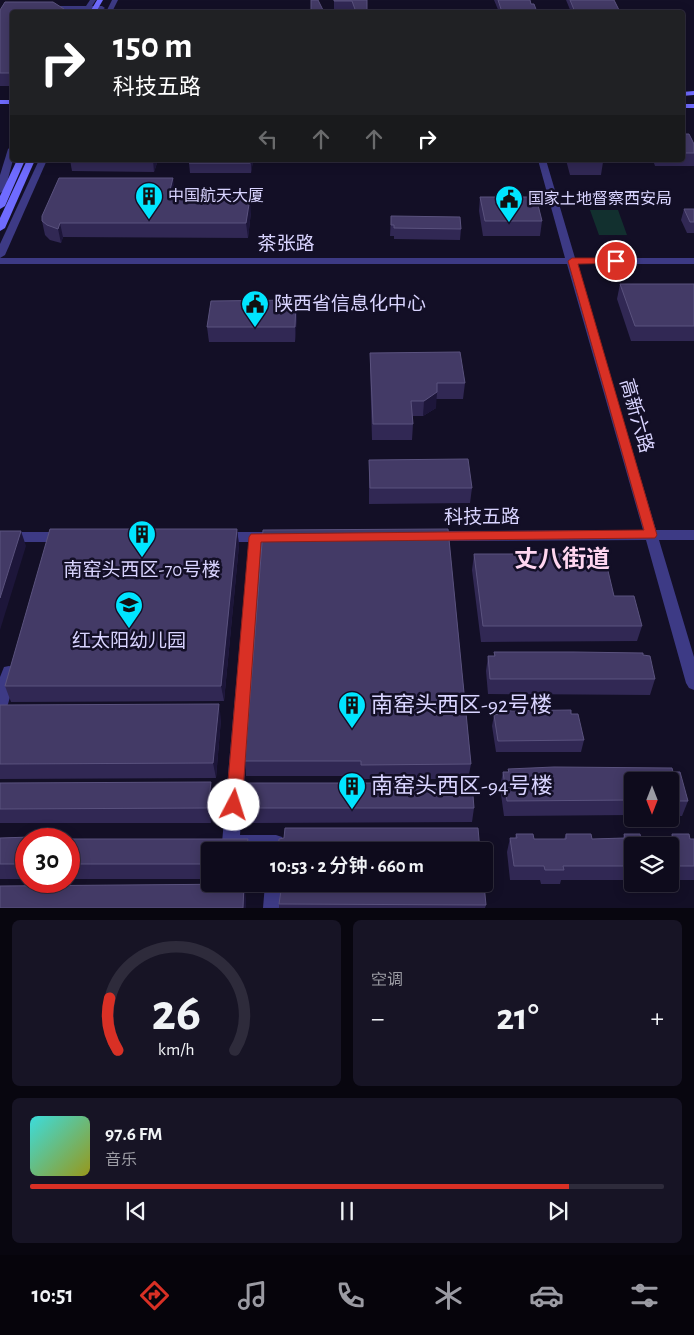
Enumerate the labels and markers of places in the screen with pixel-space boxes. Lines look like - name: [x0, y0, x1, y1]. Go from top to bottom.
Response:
- building icon: 中国航天大厦: [134, 181, 164, 220]
- public building icon: 国家土地督察西安局: [494, 184, 524, 223]
- place label: 中国航天大厦: [168, 187, 264, 204]
- place label: 国家土地督察西安局: [528, 190, 672, 207]
- pin: [595, 240, 637, 282]
- public building icon: 陕西省信息化中心: [240, 289, 270, 328]
- place label: 陕西省信息化中心: [274, 293, 426, 314]
- building icon: 南窑头西区-70号楼: [127, 519, 157, 558]
- place label: 南窑头西区-70号楼: [64, 559, 220, 580]
- school or university icon: 红太阳幼儿园: [114, 590, 144, 629]
- place label: 红太阳幼儿园: [72, 630, 186, 651]
- building icon: 南窑头西区-92号楼: [337, 690, 367, 729]
- place label: 南窑头西区-92号楼: [371, 693, 552, 716]
- building icon: 南窑头西区-94号楼: [337, 771, 367, 810]
- place label: 南窑头西区-94号楼: [371, 774, 553, 797]

